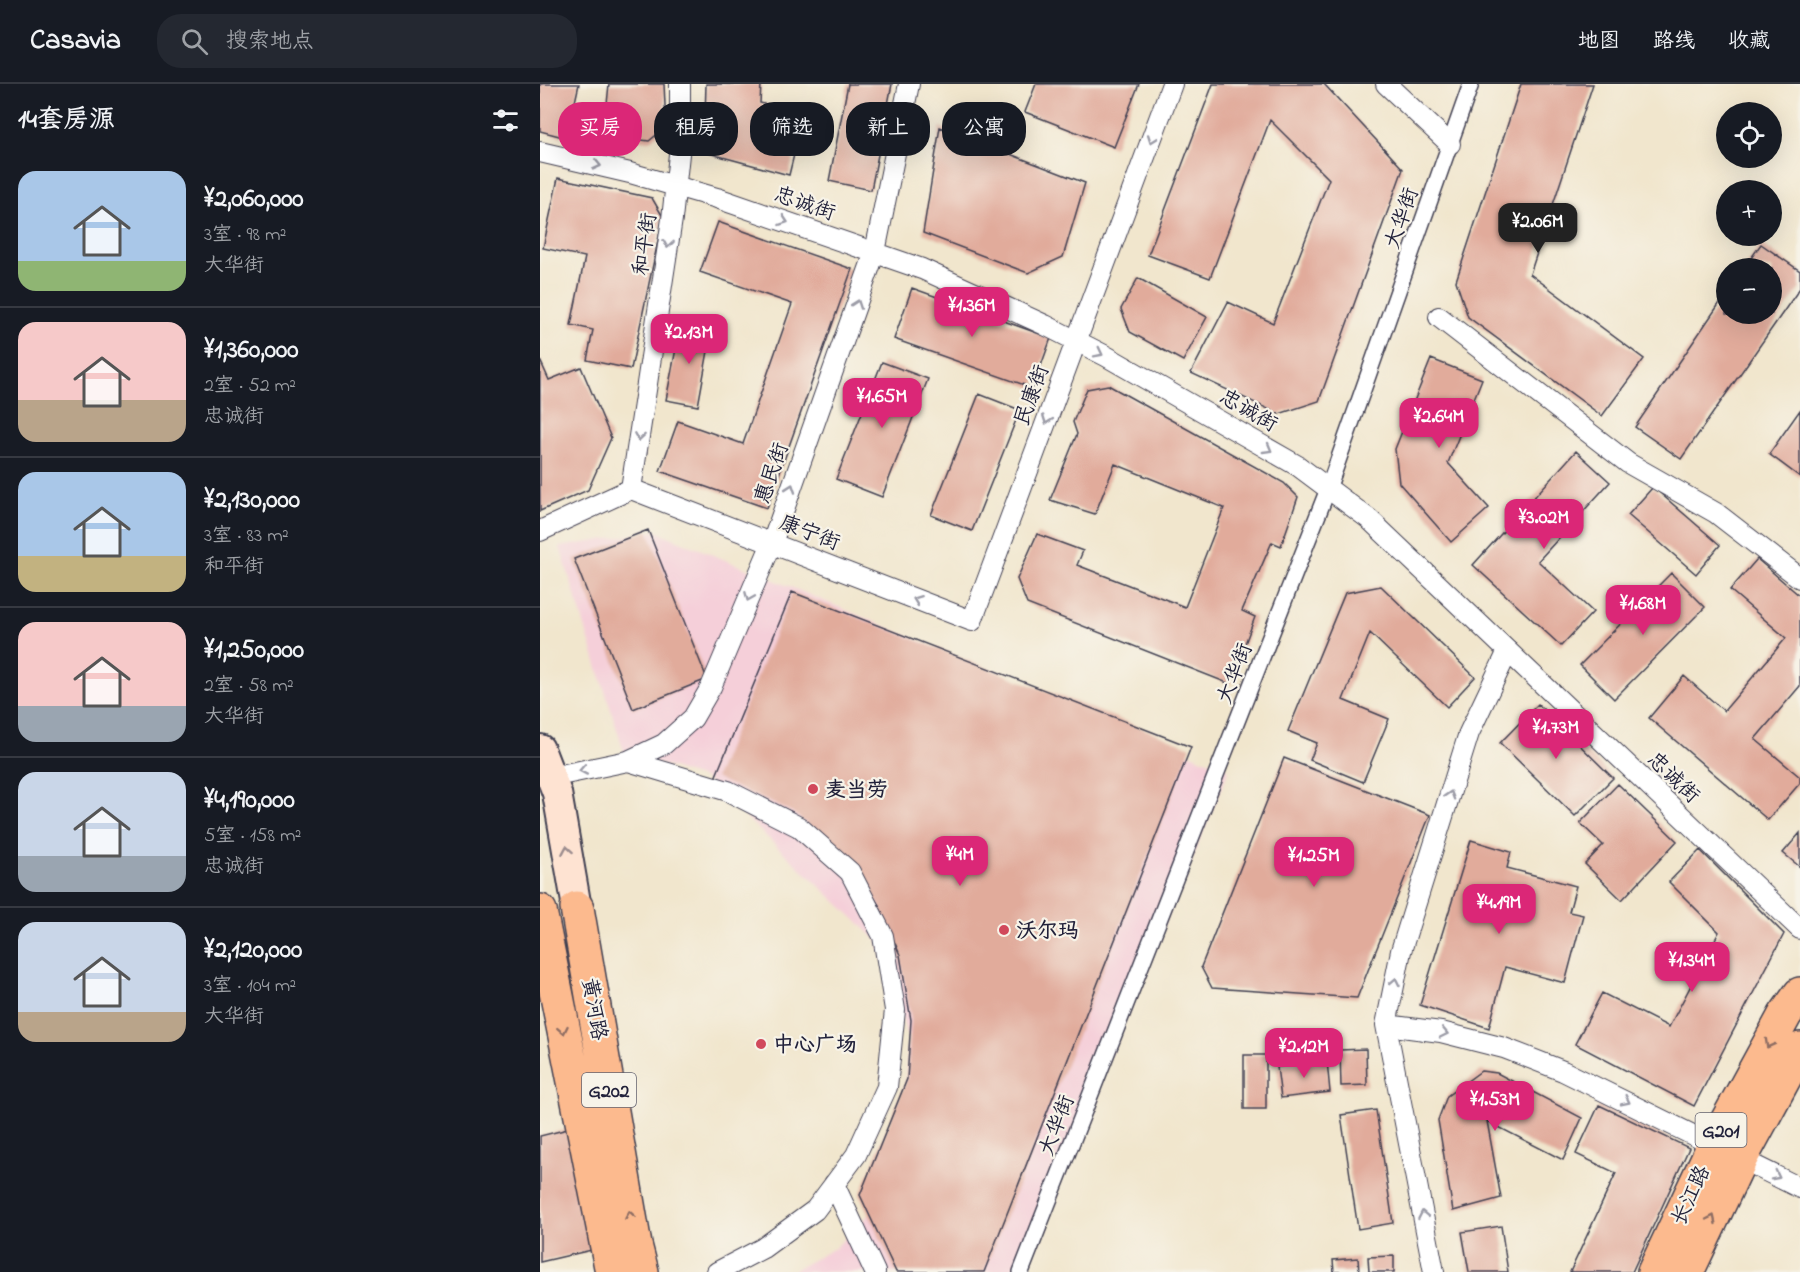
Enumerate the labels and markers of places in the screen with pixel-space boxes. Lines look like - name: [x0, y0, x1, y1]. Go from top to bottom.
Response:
- pin: ¥2.06M: [1489, 203, 1587, 254]
- pin: ¥1.36M: [923, 287, 1021, 338]
- pin: ¥2.13M: [640, 314, 738, 365]
- pin: ¥1.65M: [833, 378, 931, 429]
- pin: ¥2.64M: [1390, 398, 1488, 449]
- pin: ¥3.02M: [1495, 499, 1593, 550]
- pin: ¥1.68M: [1594, 585, 1692, 636]
- pin: ¥1.73M: [1507, 709, 1605, 760]
- place label: 麦当劳: [825, 776, 888, 806]
- marker: 麦当劳: [806, 782, 820, 796]
- pin: ¥4M: [931, 836, 989, 887]
- pin: ¥1.25M: [1265, 837, 1363, 888]
- pin: ¥4.19M: [1450, 884, 1548, 935]
- place label: 沃尔玛: [1016, 917, 1079, 947]
- marker: 沃尔玛: [997, 923, 1011, 937]
- pin: ¥1.34M: [1643, 942, 1741, 993]
- pin: ¥2.12M: [1255, 1028, 1353, 1079]
- place label: 中心广场: [773, 1031, 857, 1061]
- marker: 中心广场: [754, 1037, 768, 1051]
- pin: ¥1.53M: [1446, 1081, 1544, 1132]

